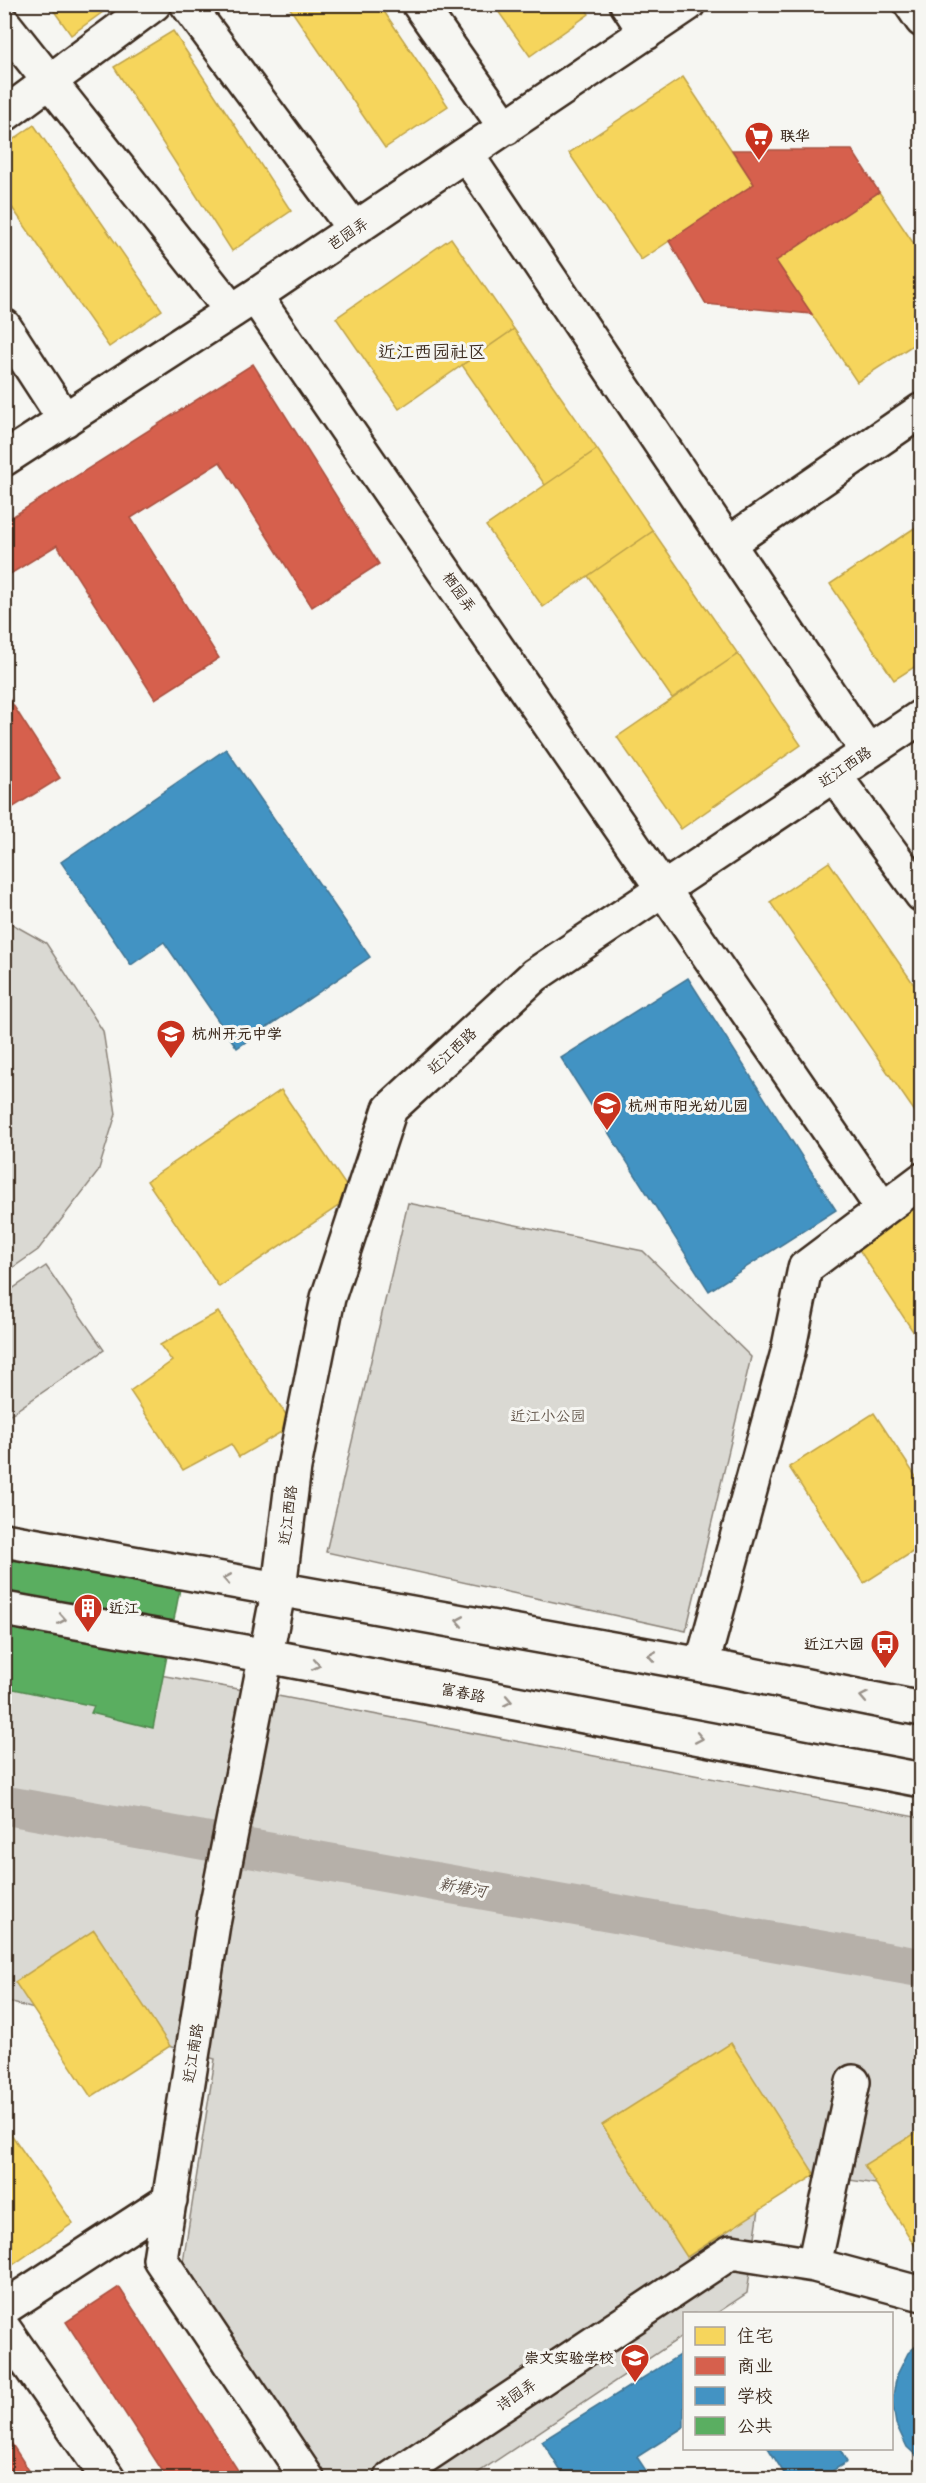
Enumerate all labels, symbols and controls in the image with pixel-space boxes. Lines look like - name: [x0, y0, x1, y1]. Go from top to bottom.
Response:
- supermarket icon: 联华: [743, 120, 775, 162]
- place label: 联华: [780, 126, 810, 146]
- street label: 芭园弄: [324, 213, 372, 255]
- district label: 近江西园社区: [378, 340, 486, 364]
- street label: 栖园弄: [438, 568, 480, 616]
- street label: 近江西路: [815, 742, 875, 792]
- school or university icon: 杭州开元中学: [155, 1018, 187, 1060]
- street label: 近江西路: [423, 1023, 481, 1079]
- place label: 杭州开元中学: [192, 1024, 282, 1044]
- school or university icon: 杭州市阳光幼儿园: [591, 1090, 623, 1132]
- place label: 杭州市阳光幼儿园: [628, 1096, 748, 1116]
- park label: 近江小公园: [510, 1406, 586, 1426]
- street label: 近江西路: [274, 1484, 302, 1546]
- one-way arrow: [222, 1573, 232, 1586]
- building icon: 近江: [72, 1592, 104, 1634]
- place label: 近江: [109, 1598, 139, 1618]
- one-way arrow: [57, 1613, 67, 1625]
- one-way arrow: [456, 1615, 466, 1628]
- bus stop icon: 近江六园: [869, 1628, 901, 1670]
- place label: 近江六园: [804, 1634, 864, 1654]
- one-way arrow: [647, 1650, 657, 1663]
- one-way arrow: [311, 1658, 321, 1671]
- street label: 富春路: [439, 1679, 487, 1707]
- one-way arrow: [859, 1691, 869, 1704]
- one-way arrow: [503, 1695, 512, 1707]
- one-way arrow: [694, 1731, 704, 1744]
- water label: 新塘河: [437, 1873, 491, 1903]
- street label: 近江南路: [178, 2022, 208, 2084]
- legend: [683, 2312, 893, 2450]
- text: 住宅: [737, 2324, 773, 2348]
- school or university icon: 崇文实验学校: [619, 2342, 651, 2384]
- place label: 崇文实验学校: [524, 2348, 614, 2368]
- text: 商业: [737, 2354, 773, 2378]
- street label: 诗园弄: [492, 2374, 540, 2416]
- text: 学校: [737, 2384, 773, 2408]
- text: 公共: [737, 2414, 773, 2438]

